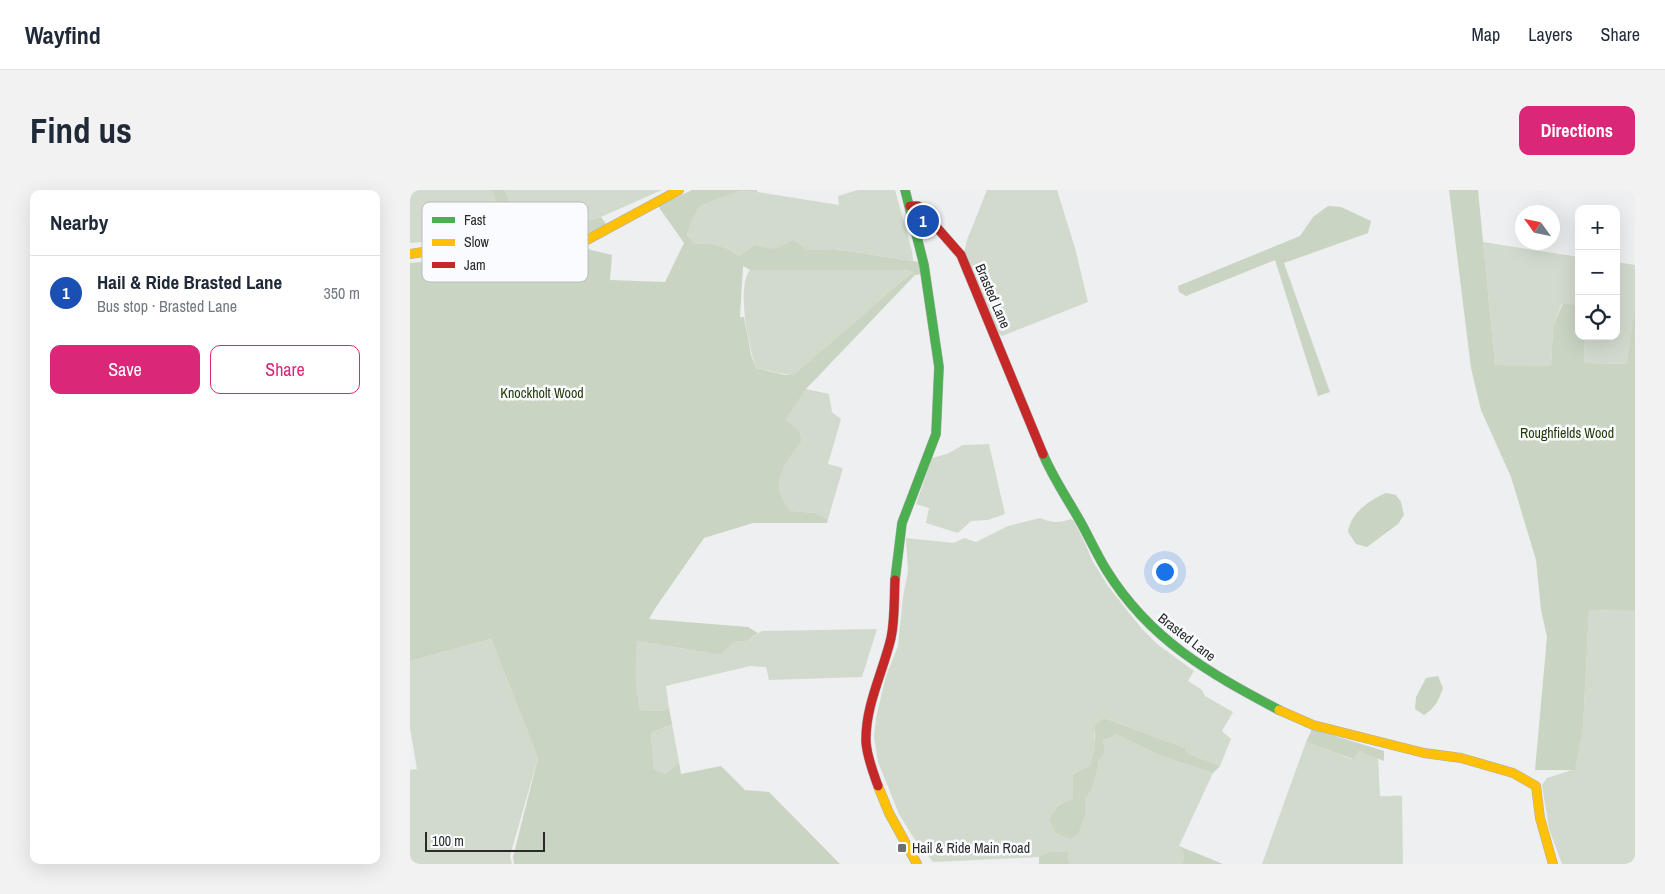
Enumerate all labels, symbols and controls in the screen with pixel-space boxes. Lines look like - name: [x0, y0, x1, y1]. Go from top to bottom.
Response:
- text: Wayfind: [25, 19, 101, 51]
- text: Map: [1472, 22, 1500, 47]
- text: Layers: [1528, 22, 1573, 47]
- text: Share: [1601, 22, 1640, 47]
- button: Directions: [1519, 106, 1635, 155]
- text: Find us: [30, 107, 132, 154]
- legend: [422, 202, 588, 282]
- pin: 1: [907, 202, 939, 240]
- north arrow: [1515, 205, 1560, 250]
- map controls: [1575, 205, 1620, 340]
- button: +: [1575, 205, 1620, 250]
- text: Nearby: [50, 208, 108, 237]
- text: Fast: [464, 211, 486, 229]
- text: Slow: [464, 233, 490, 251]
- button: −: [1575, 250, 1620, 295]
- text: Jam: [464, 256, 486, 274]
- street label: Brasted Lane: [971, 261, 1015, 331]
- text: Hail & Ride Brasted Lane: [97, 269, 282, 295]
- text: 1: [62, 282, 70, 304]
- text: 350 m: [324, 282, 360, 304]
- text: Bus stop · Brasted Lane: [97, 295, 237, 317]
- button: locate: [1575, 295, 1620, 340]
- button: Save: [50, 345, 200, 394]
- button: Share: [210, 345, 360, 394]
- park label: Knockholt Wood: [500, 384, 584, 402]
- park label: Roughfields Wood: [1520, 424, 1614, 442]
- your location: [1152, 559, 1178, 585]
- street label: Brasted Lane: [1155, 609, 1219, 665]
- scale bar: [425, 829, 545, 852]
- text: 100 m: [432, 832, 464, 850]
- place label: Hail & Ride Main Road: [912, 839, 1030, 857]
- marker: Hail & Ride Main Road: [896, 842, 908, 854]

